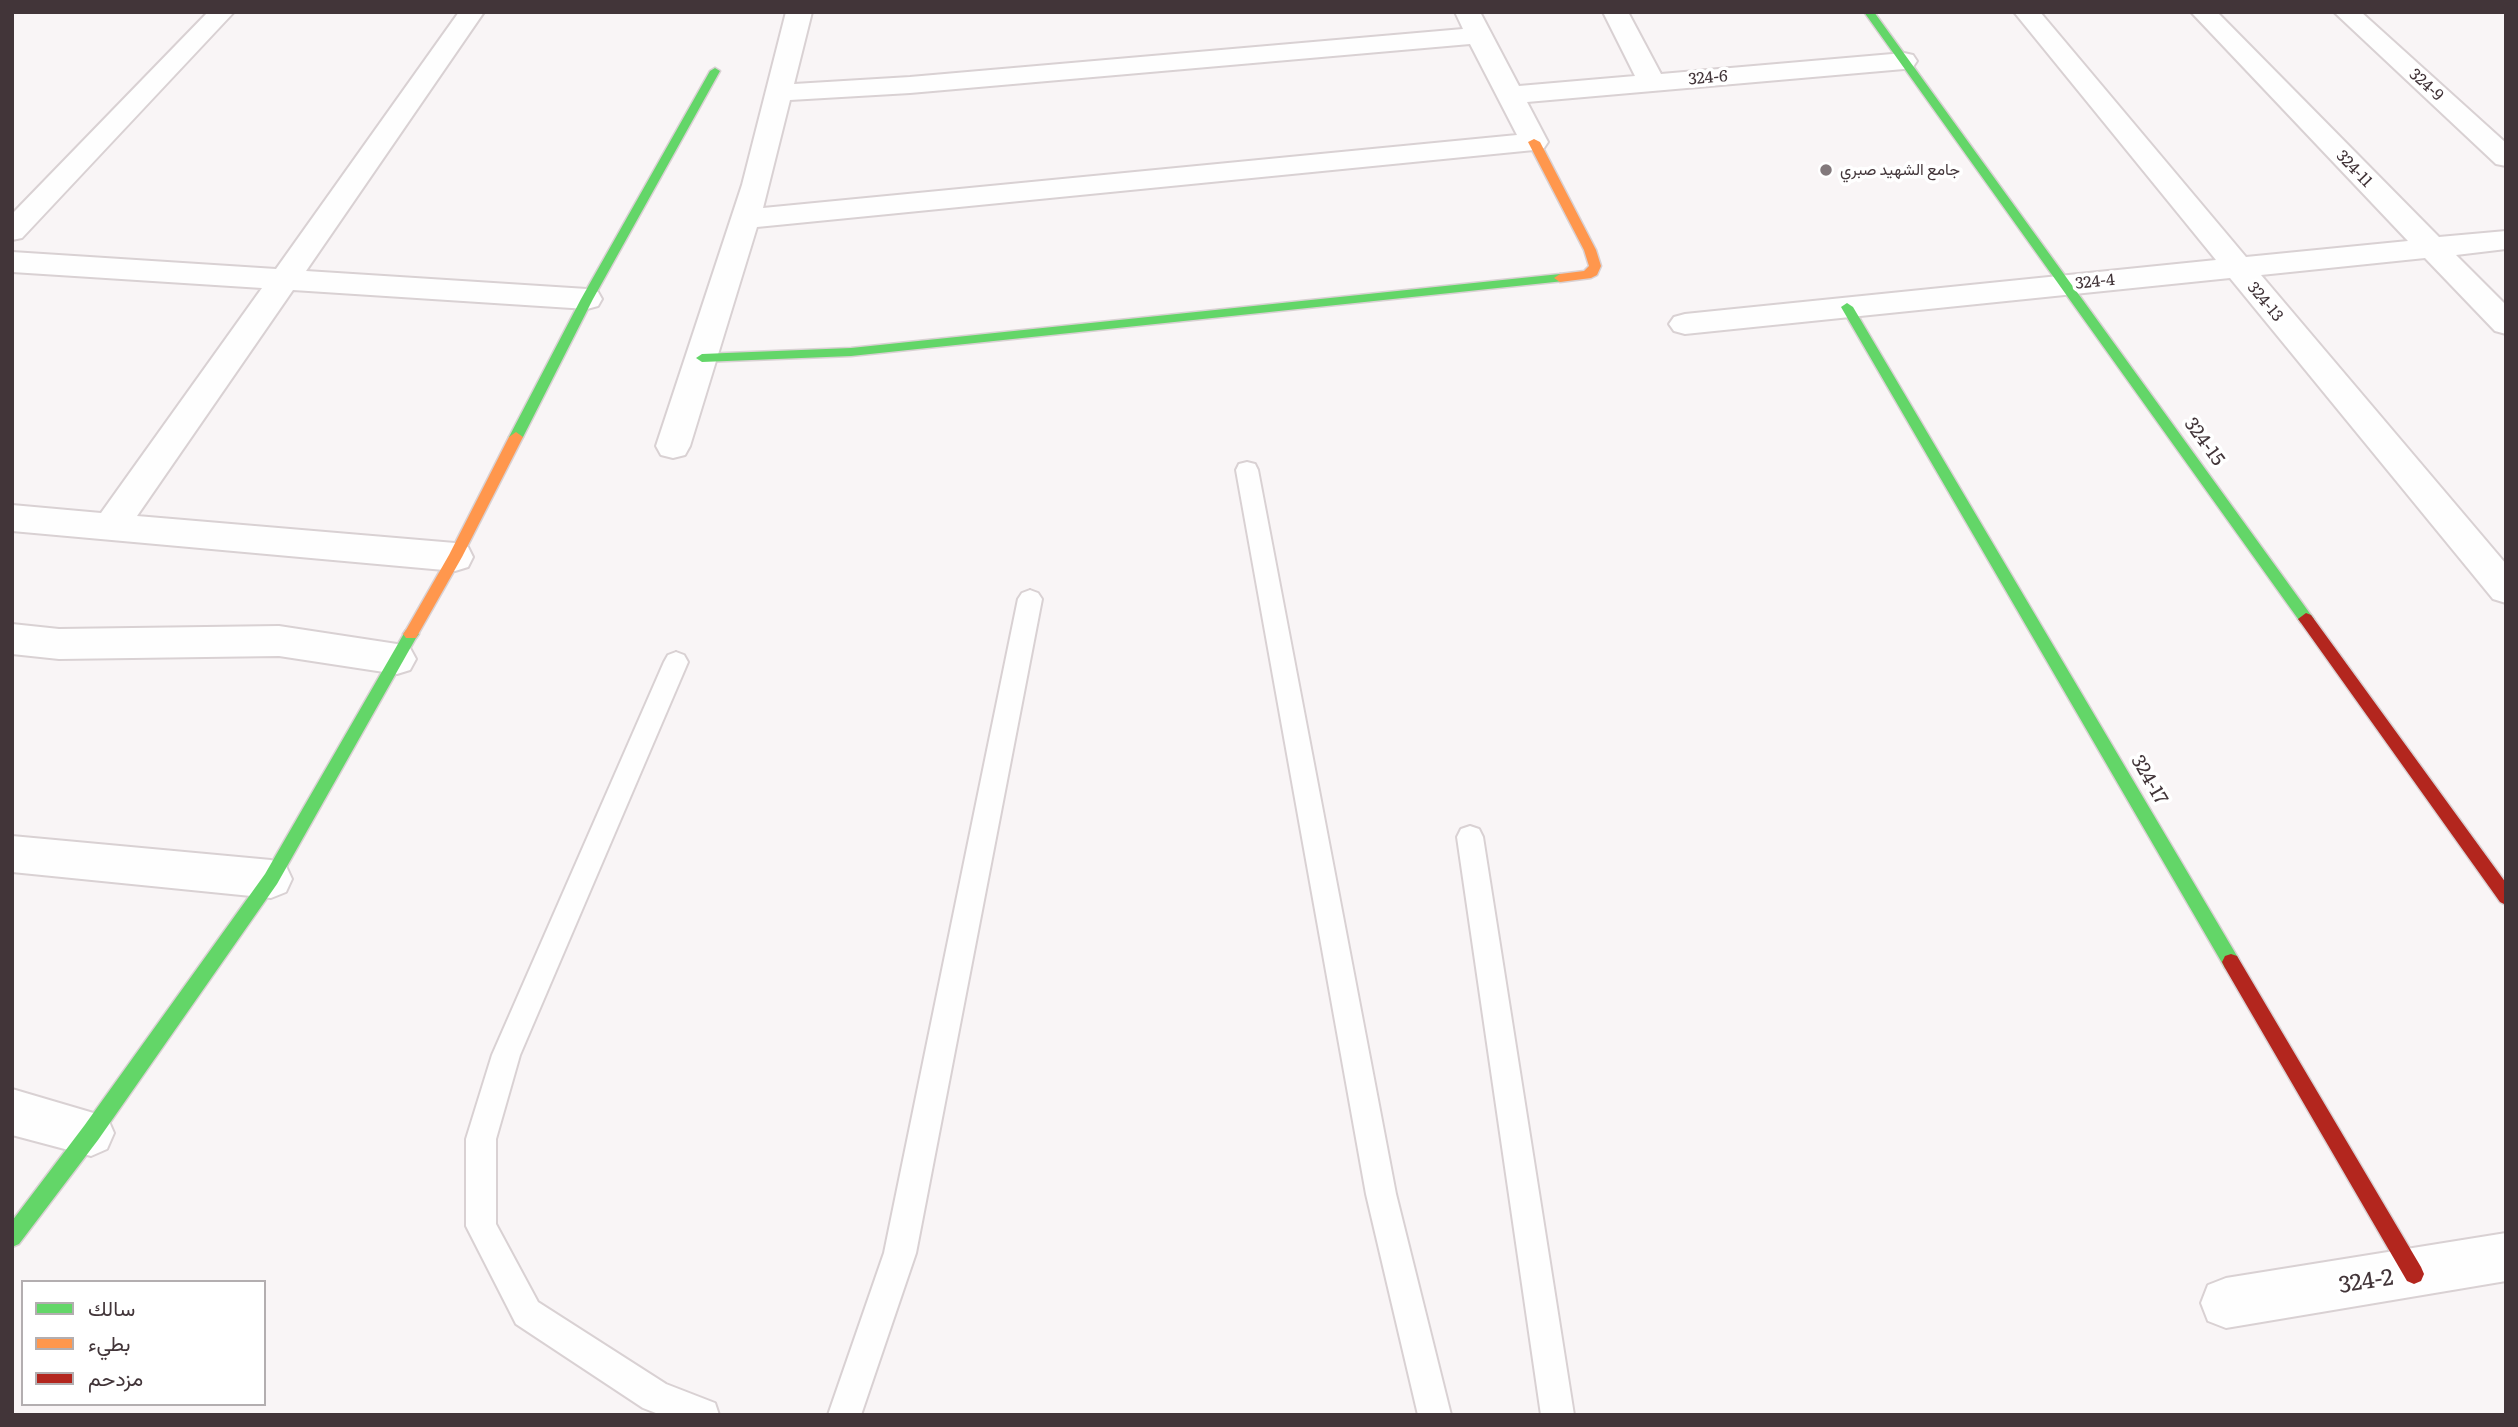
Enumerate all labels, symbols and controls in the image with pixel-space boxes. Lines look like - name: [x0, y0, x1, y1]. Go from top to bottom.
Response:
- street label: 324-9: [2405, 65, 2447, 105]
- street label: 324-6: [1688, 67, 1728, 89]
- street label: 324-11: [2332, 147, 2376, 191]
- place label: جامع الشهيد صبري: [1840, 160, 1960, 180]
- marker: جامع الشهيد صبري: [1818, 162, 1834, 178]
- street label: 324-4: [2074, 270, 2116, 294]
- street label: 324-13: [2243, 278, 2287, 326]
- street label: 324-15: [2179, 413, 2229, 471]
- street label: 324-17: [2126, 751, 2172, 809]
- street label: 324-2: [2337, 1264, 2395, 1300]
- legend: [21, 1280, 266, 1406]
- text: سالك: [88, 1291, 135, 1322]
- text: بطيء: [88, 1326, 131, 1357]
- text: مزدحم: [88, 1361, 143, 1392]

